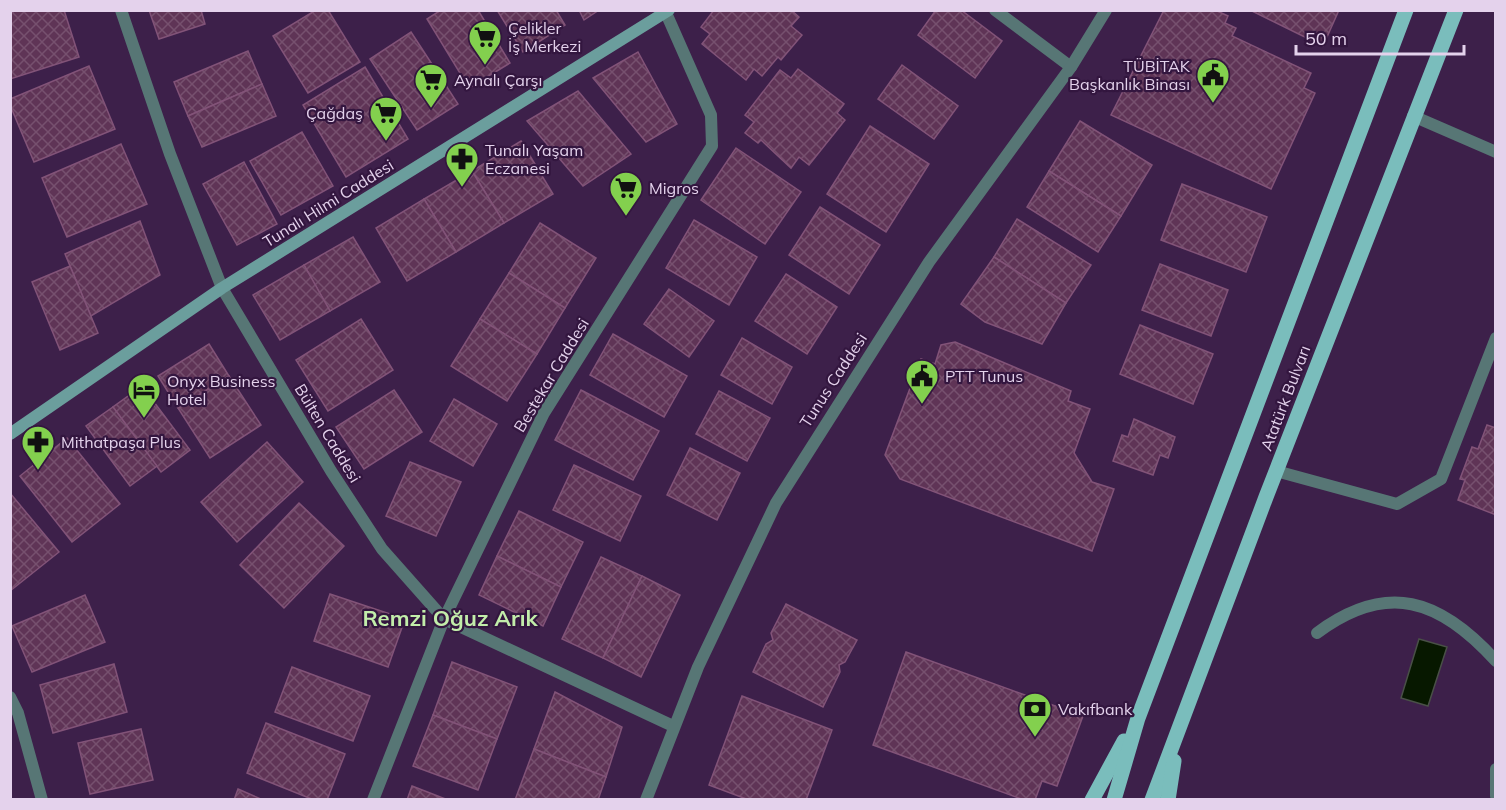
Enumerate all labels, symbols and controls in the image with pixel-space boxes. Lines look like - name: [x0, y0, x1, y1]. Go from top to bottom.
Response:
- place label: Çelikler İş Merkezi: [508, 18, 581, 56]
- scale bar: [1296, 18, 1464, 56]
- supermarket icon: Çelikler İş Merkezi: [467, 19, 503, 66]
- text: 50 m: [1305, 27, 1347, 50]
- place label: TÜBİTAK Başkanlık Binası: [1069, 56, 1191, 94]
- public building icon: TÜBİTAK Başkanlık Binası: [1195, 57, 1231, 104]
- supermarket icon: Aynalı Çarşı: [413, 62, 449, 109]
- place label: Aynalı Çarşı: [454, 70, 542, 90]
- supermarket icon: Çağdaş: [368, 95, 404, 142]
- place label: Çağdaş: [306, 103, 363, 123]
- place label: Tunalı Yaşam Eczanesi: [485, 140, 583, 178]
- pharmacy icon: Tunalı Yaşam Eczanesi: [444, 141, 480, 188]
- street label: Tunalı Hilmi Caddesi: [259, 155, 397, 251]
- supermarket icon: Migros: [608, 170, 644, 217]
- place label: Migros: [649, 178, 699, 198]
- street label: Bestekar Caddesi: [509, 314, 593, 436]
- street label: Tunus Caddesi: [795, 329, 871, 431]
- street label: Atatürk Bulvarı: [1256, 342, 1314, 454]
- public building icon: PTT Tunus: [904, 358, 940, 405]
- place label: PTT Tunus: [945, 366, 1023, 386]
- place label: Onyx Business Hotel: [167, 371, 276, 409]
- hotel icon: Onyx Business Hotel: [126, 372, 162, 419]
- street label: Bülten Caddesi: [291, 380, 365, 486]
- pharmacy icon: Mithatpaşa Plus: [20, 424, 56, 471]
- place label: Mithatpaşa Plus: [61, 432, 181, 452]
- district label: Remzi Oğuz Arık: [362, 604, 538, 632]
- bank icon: Vakıfbank: [1017, 691, 1053, 738]
- place label: Vakıfbank: [1058, 699, 1133, 719]

